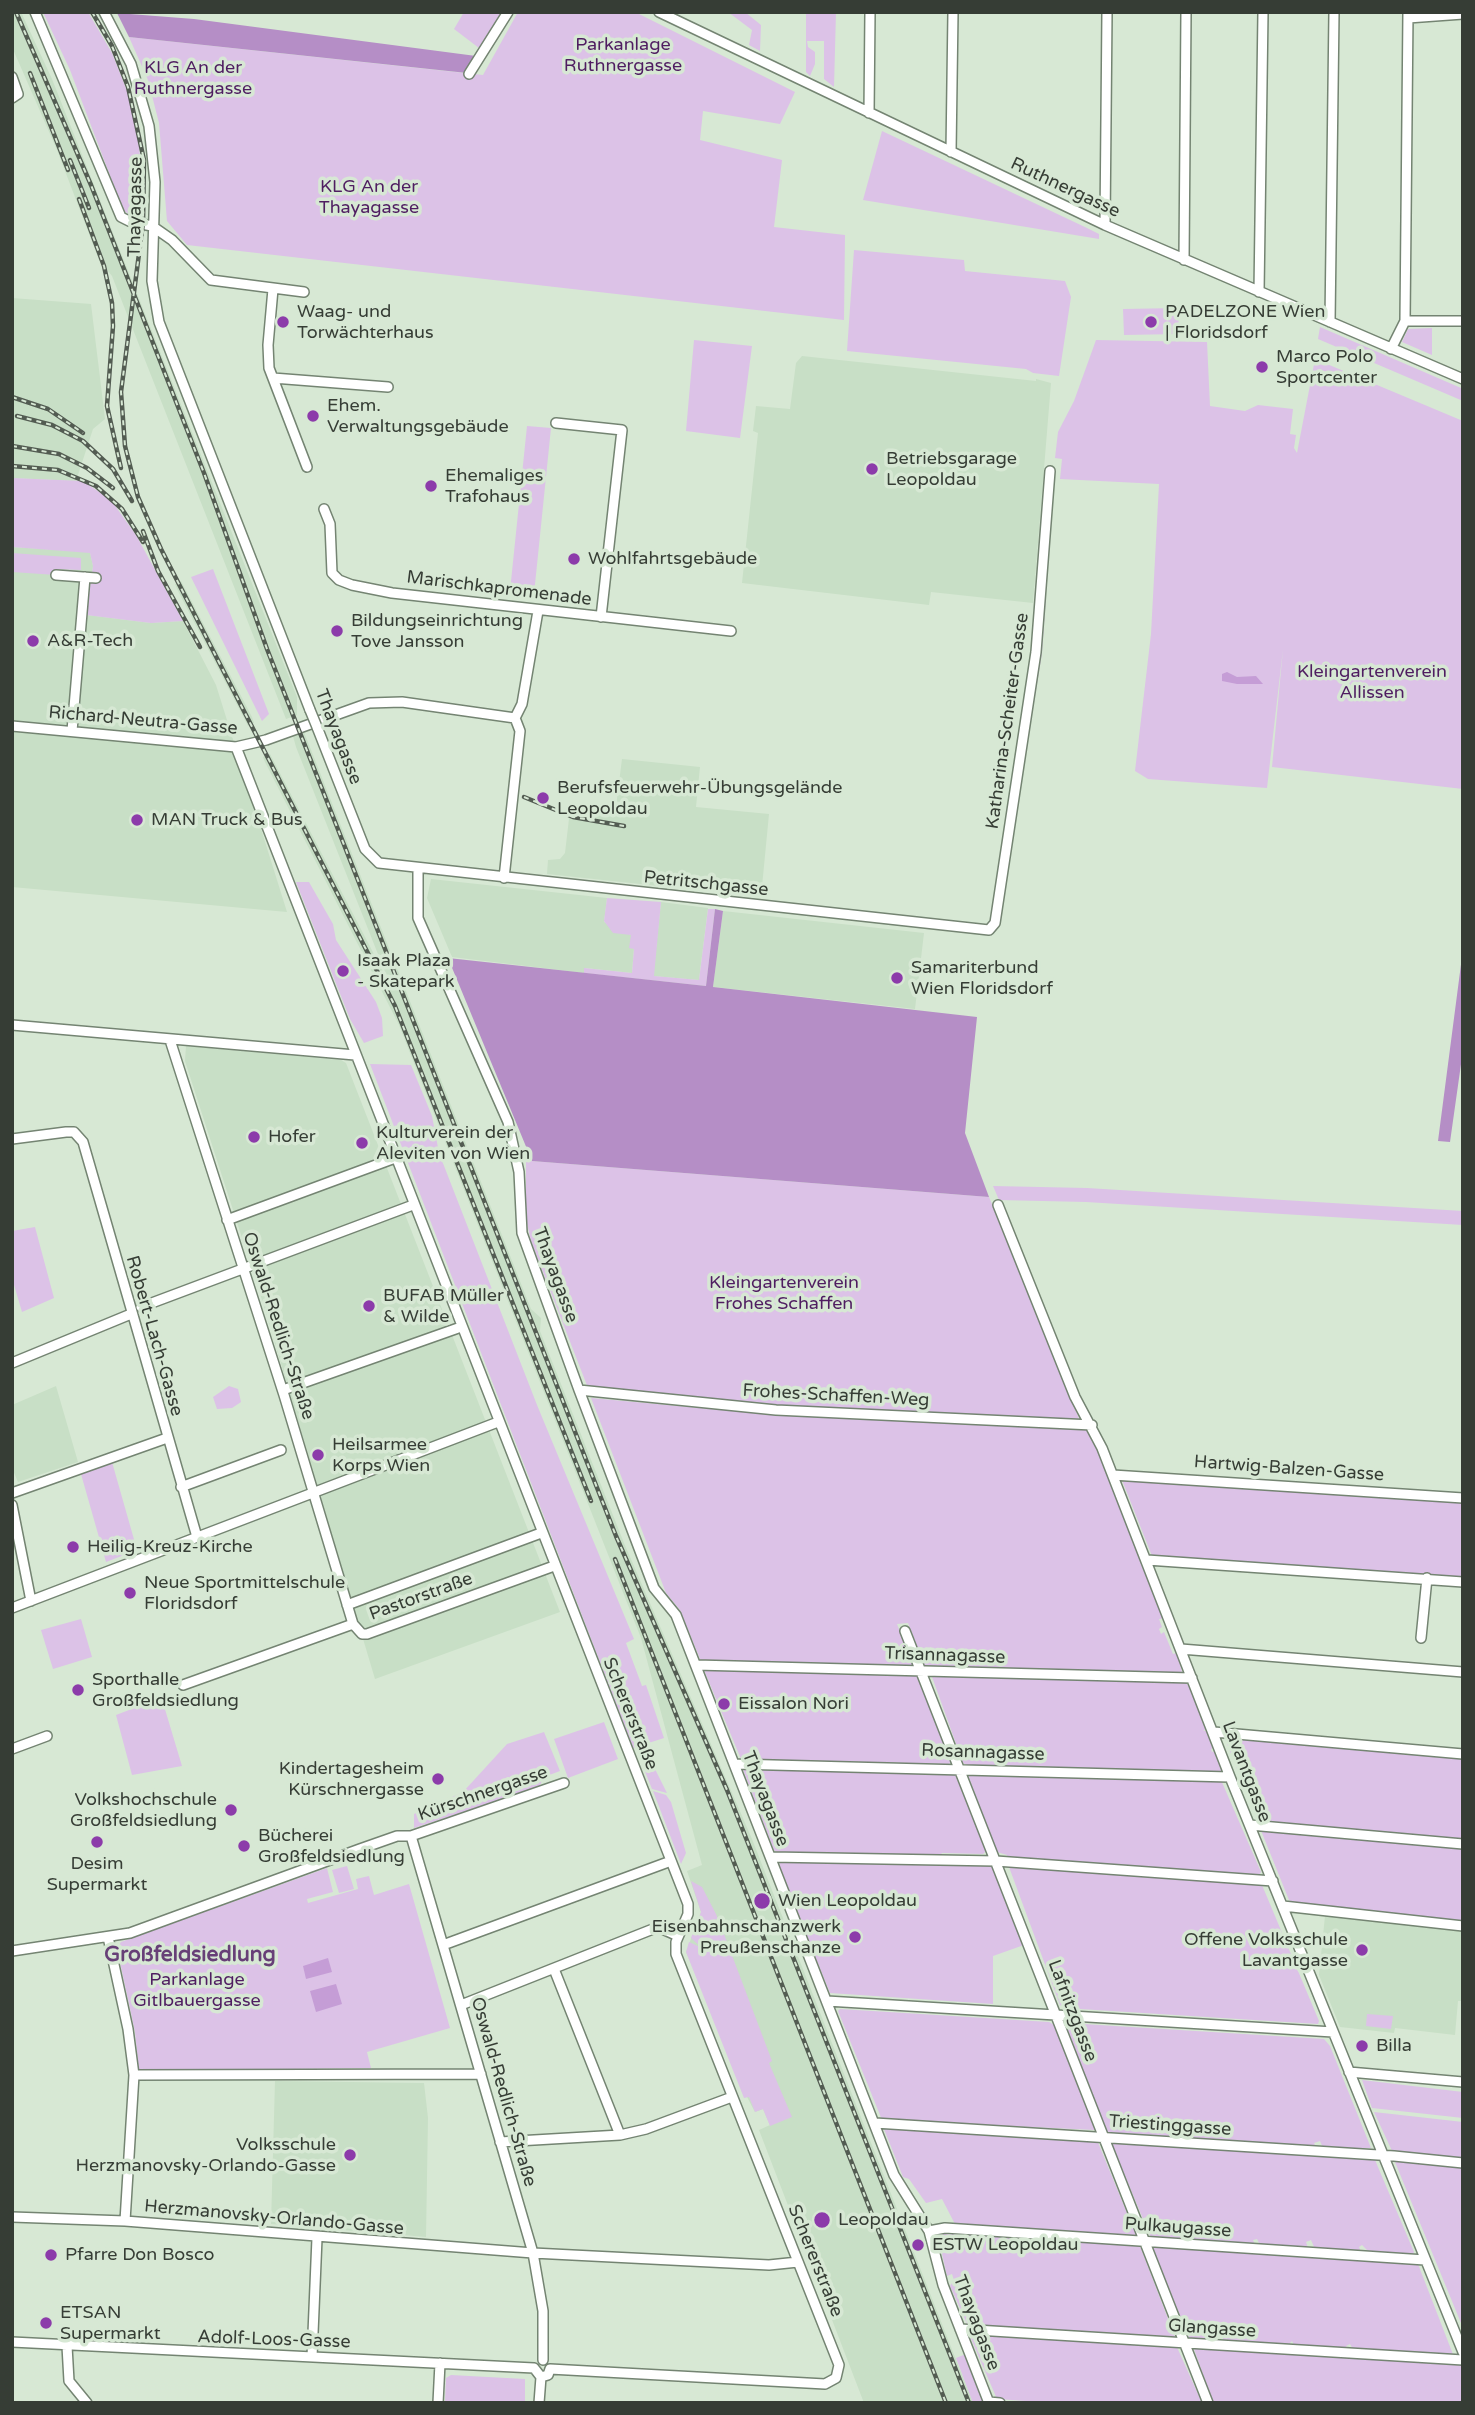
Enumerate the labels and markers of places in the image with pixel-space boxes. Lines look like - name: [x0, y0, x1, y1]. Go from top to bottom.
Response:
- place label: Waag- und Torwächterhaus: [297, 301, 434, 344]
- place label: PADELZONE Wien | Floridsdorf: [1165, 301, 1325, 344]
- marker: Waag- und Torwächterhaus: [275, 314, 291, 330]
- marker: PADELZONE Wien | Floridsdorf: [1143, 314, 1159, 330]
- place label: Marco Polo Sportcenter: [1276, 346, 1377, 388]
- marker: Marco Polo Sportcenter: [1254, 359, 1270, 375]
- place label: Ehem. Verwaltungsgebäude: [327, 395, 509, 438]
- marker: Ehem. Verwaltungsgebäude: [305, 408, 321, 424]
- place label: Betriebsgarage Leopoldau: [886, 448, 1017, 490]
- marker: Betriebsgarage Leopoldau: [864, 461, 880, 477]
- place label: Ehemaliges Trafohaus: [445, 465, 543, 508]
- marker: Ehemaliges Trafohaus: [423, 478, 439, 494]
- place label: Wohlfahrtsgebäude: [588, 548, 757, 570]
- marker: Wohlfahrtsgebäude: [566, 551, 582, 567]
- place label: Bildungseinrichtung Tove Jansson: [351, 610, 523, 652]
- marker: Bildungseinrichtung Tove Jansson: [329, 623, 345, 639]
- place label: A&R-Tech: [47, 630, 133, 652]
- marker: A&R-Tech: [25, 633, 41, 649]
- place label: Berufsfeuerwehr-Übungsgelände Leopoldau: [557, 777, 842, 820]
- marker: Berufsfeuerwehr-Übungsgelände Leopoldau: [535, 790, 551, 806]
- place label: MAN Truck & Bus: [151, 809, 303, 831]
- marker: MAN Truck & Bus: [129, 812, 145, 828]
- place label: Isaak Plaza - Skatepark: [357, 950, 455, 992]
- place label: Samariterbund Wien Floridsdorf: [911, 957, 1053, 1000]
- marker: Isaak Plaza - Skatepark: [335, 963, 351, 979]
- marker: Samariterbund Wien Floridsdorf: [889, 970, 905, 986]
- place label: Kulturverein der Aleviten von Wien: [376, 1122, 530, 1164]
- place label: Hofer: [268, 1126, 316, 1148]
- marker: Hofer: [246, 1129, 262, 1145]
- marker: Kulturverein der Aleviten von Wien: [354, 1135, 370, 1151]
- place label: BUFAB Müller & Wilde: [383, 1285, 504, 1328]
- marker: BUFAB Müller & Wilde: [361, 1298, 377, 1314]
- place label: Heilsarmee Korps Wien: [332, 1434, 430, 1476]
- marker: Heilsarmee Korps Wien: [310, 1447, 326, 1463]
- place label: Heilig-Kreuz-Kirche: [87, 1536, 253, 1558]
- marker: Heilig-Kreuz-Kirche: [65, 1539, 81, 1555]
- place label: Neue Sportmittelschule Floridsdorf: [144, 1572, 345, 1614]
- marker: Neue Sportmittelschule Floridsdorf: [122, 1585, 138, 1601]
- place label: Sporthalle Großfeldsiedlung: [92, 1669, 239, 1712]
- marker: Sporthalle Großfeldsiedlung: [70, 1682, 86, 1698]
- place label: Eissalon Nori: [738, 1693, 849, 1715]
- marker: Eissalon Nori: [716, 1696, 732, 1712]
- place label: Kindertagesheim Kürschnergasse: [279, 1758, 424, 1800]
- marker: Kindertagesheim Kürschnergasse: [430, 1771, 446, 1787]
- place label: Volkshochschule Großfeldsiedlung: [70, 1789, 217, 1832]
- marker: Volkshochschule Großfeldsiedlung: [223, 1802, 239, 1818]
- place label: Bücherei Großfeldsiedlung: [258, 1825, 405, 1868]
- marker: Desim Supermarkt: [89, 1834, 105, 1850]
- marker: Bücherei Großfeldsiedlung: [236, 1838, 252, 1854]
- place label: Desim Supermarkt: [47, 1853, 147, 1896]
- place label: Wien Leopoldau: [778, 1890, 917, 1912]
- marker: Wien Leopoldau: [752, 1891, 772, 1911]
- place label: Eisenbahnschanzwerk Preußenschanze: [652, 1916, 841, 1958]
- marker: Eisenbahnschanzwerk Preußenschanze: [847, 1929, 863, 1945]
- place label: Offene Volksschule Lavantgasse: [1184, 1929, 1348, 1972]
- marker: Offene Volksschule Lavantgasse: [1354, 1942, 1370, 1958]
- place label: Billa: [1376, 2035, 1412, 2057]
- marker: Billa: [1354, 2038, 1370, 2054]
- place label: Volksschule Herzmanovsky-Orlando-Gasse: [76, 2134, 336, 2176]
- marker: Volksschule Herzmanovsky-Orlando-Gasse: [342, 2147, 358, 2163]
- place label: Leopoldau: [838, 2209, 929, 2231]
- marker: Leopoldau: [812, 2210, 832, 2230]
- place label: ESTW Leopoldau: [932, 2234, 1078, 2256]
- marker: ESTW Leopoldau: [910, 2237, 926, 2253]
- place label: Pfarre Don Bosco: [65, 2244, 214, 2266]
- marker: Pfarre Don Bosco: [43, 2247, 59, 2263]
- place label: ETSAN Supermarkt: [60, 2302, 161, 2344]
- marker: ETSAN Supermarkt: [38, 2315, 54, 2331]

